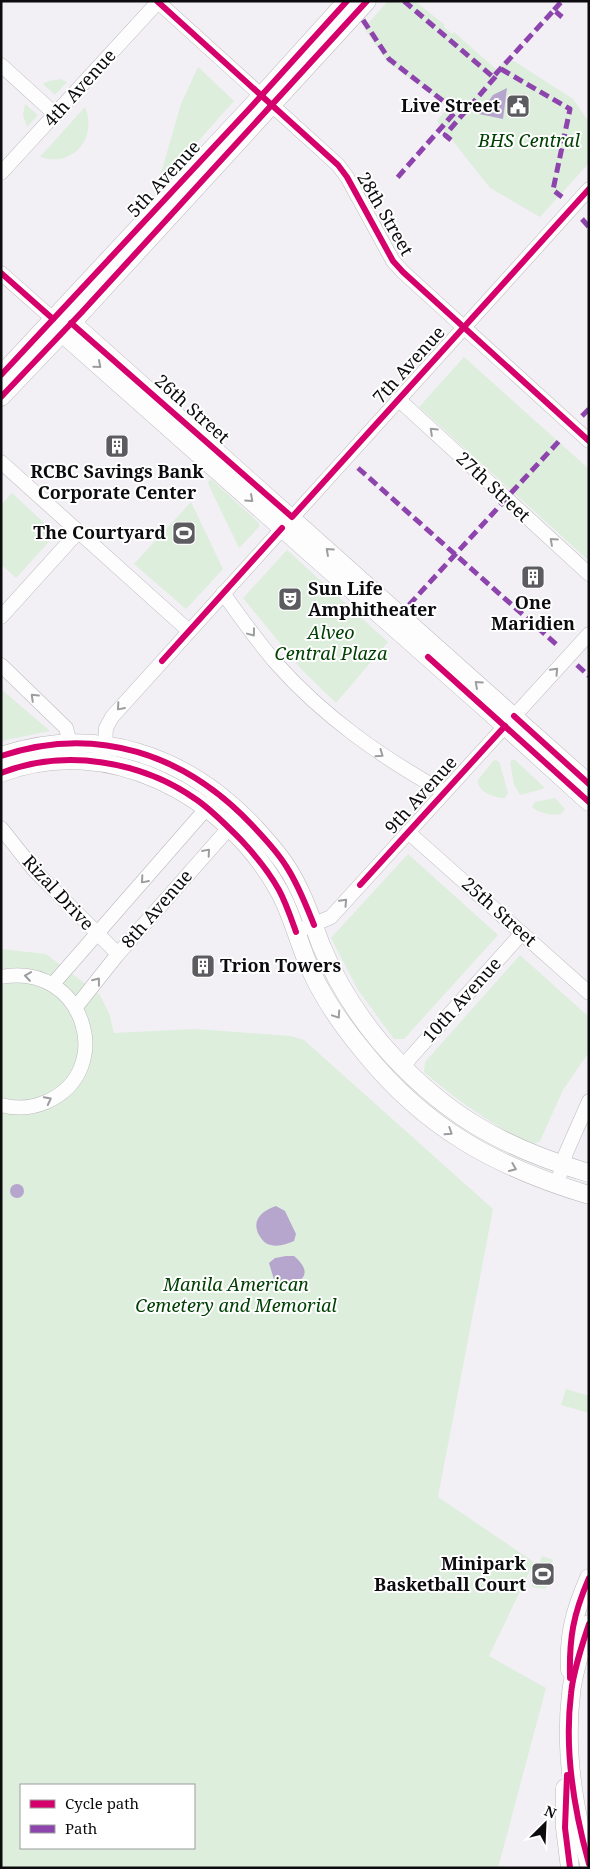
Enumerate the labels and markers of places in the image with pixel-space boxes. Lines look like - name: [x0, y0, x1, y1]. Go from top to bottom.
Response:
- place label: Live Street: [401, 93, 500, 117]
- public building icon: Live Street: [505, 93, 531, 119]
- building icon: RCBC Savings Bank Corporate Center: [104, 433, 130, 459]
- place label: RCBC Savings Bank Corporate Center: [30, 459, 204, 504]
- place label: The Courtyard: [33, 520, 166, 544]
- sports icon: The Courtyard: [171, 520, 197, 546]
- building icon: One Maridien: [520, 564, 546, 590]
- place label: Sun Life Amphitheater: [308, 576, 437, 621]
- theatre icon: Sun Life Amphitheater: [277, 586, 303, 612]
- place label: One Maridien: [491, 590, 575, 635]
- building icon: Trion Towers: [190, 953, 216, 979]
- place label: Trion Towers: [220, 953, 341, 977]
- place label: Minipark Basketball Court: [374, 1551, 527, 1596]
- sports icon: Minipark Basketball Court: [530, 1561, 556, 1587]

